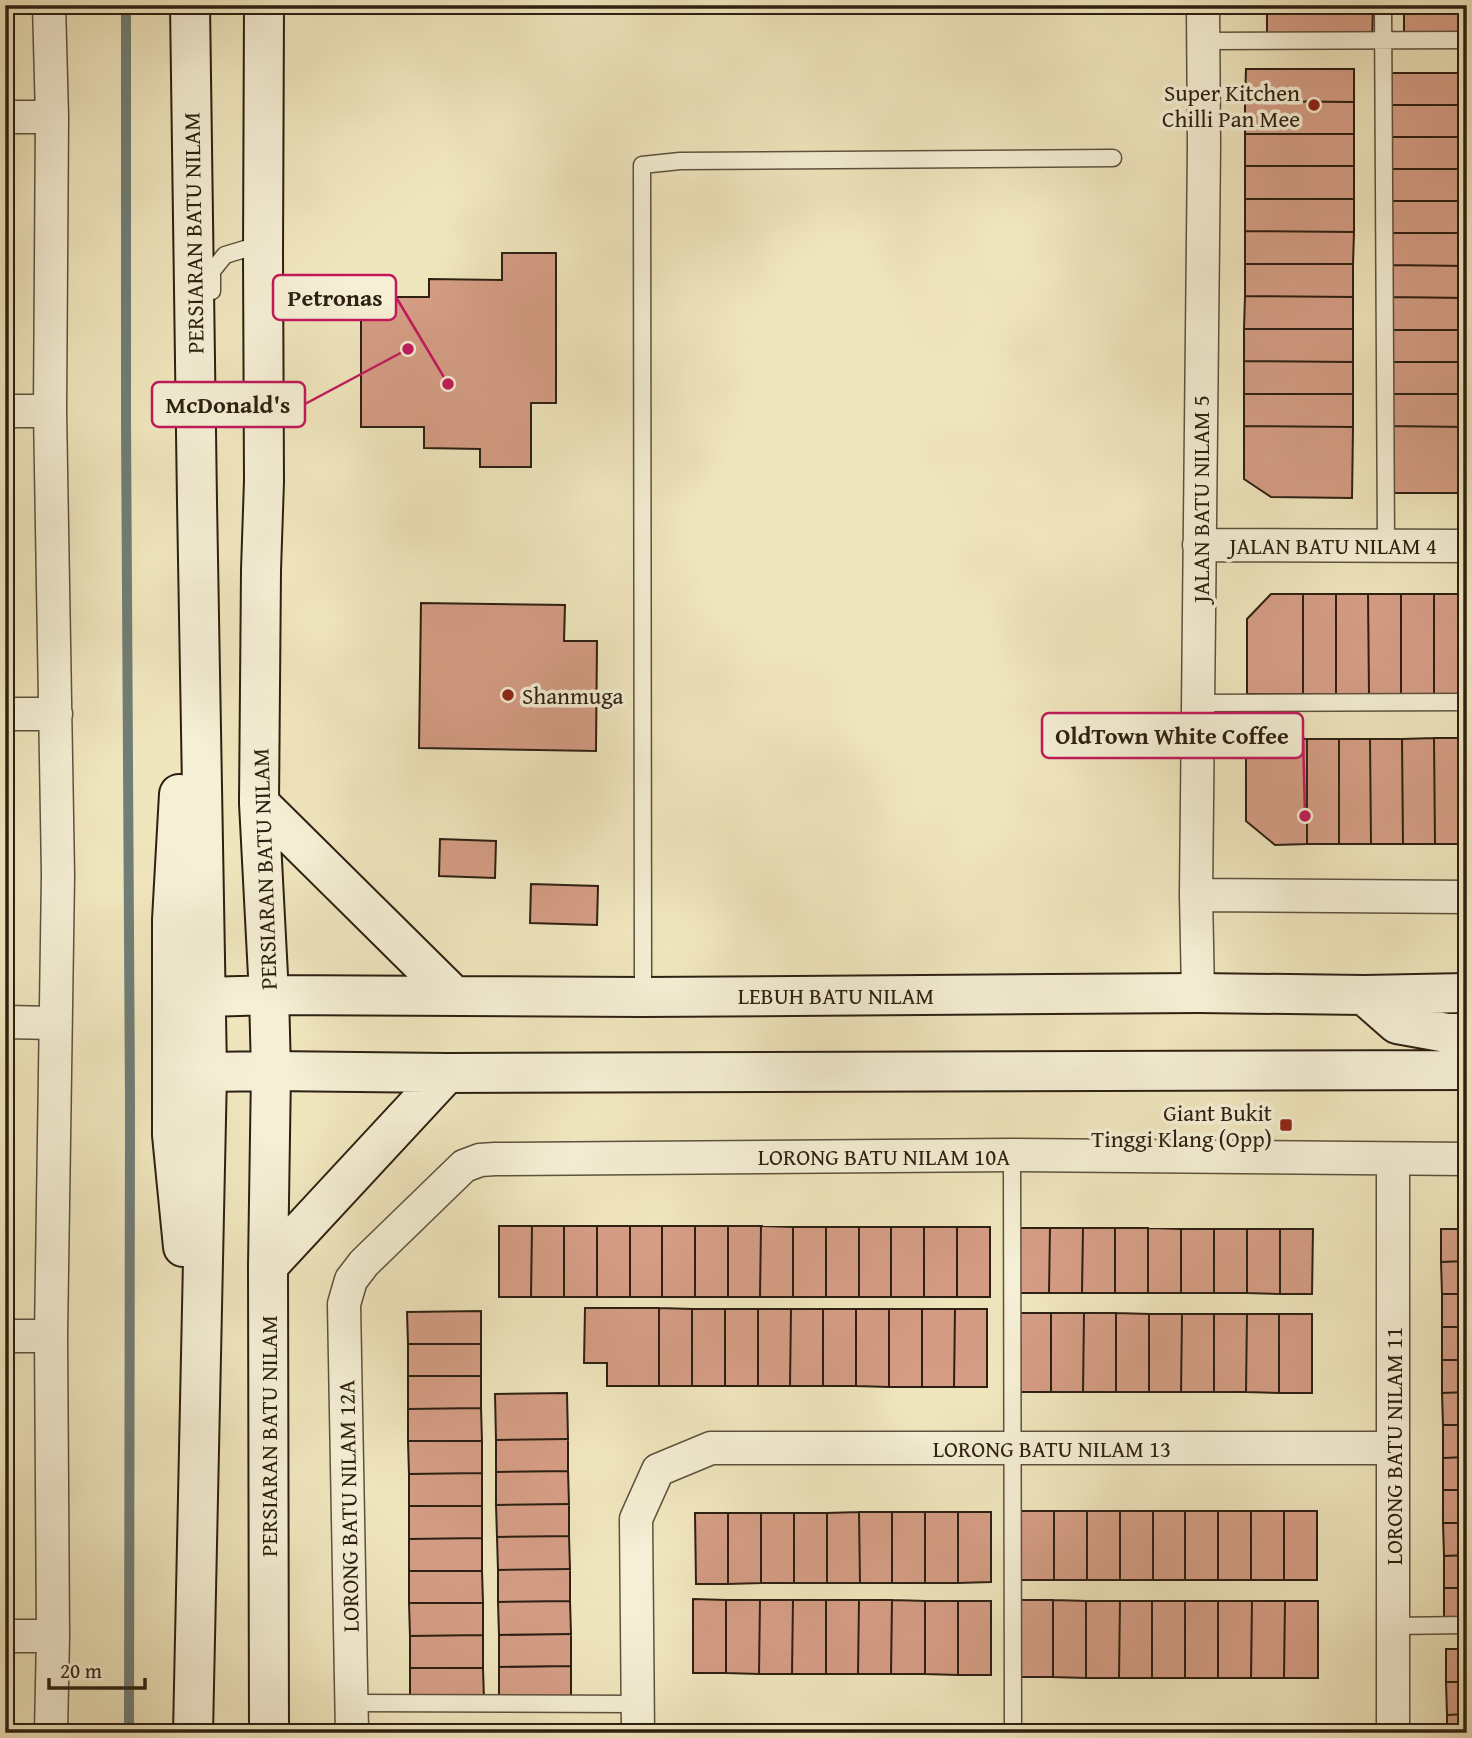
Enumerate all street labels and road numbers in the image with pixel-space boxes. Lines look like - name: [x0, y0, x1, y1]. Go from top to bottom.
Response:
- street label: PERSIARAN BATU NILAM: [174, 112, 212, 354]
- street label: JALAN BATU NILAM 5: [1184, 395, 1217, 606]
- street label: JALAN BATU NILAM 4: [1226, 529, 1437, 562]
- street label: PERSIARAN BATU NILAM: [243, 748, 285, 990]
- street label: LEBUH BATU NILAM: [738, 979, 934, 1012]
- street label: LORONG BATU NILAM 10A: [758, 1140, 1010, 1173]
- street label: PERSIARAN BATU NILAM: [252, 1315, 285, 1557]
- street label: LORONG BATU NILAM 11: [1377, 1327, 1410, 1565]
- street label: LORONG BATU NILAM 12A: [329, 1380, 367, 1632]
- street label: LORONG BATU NILAM 13: [933, 1432, 1171, 1465]

